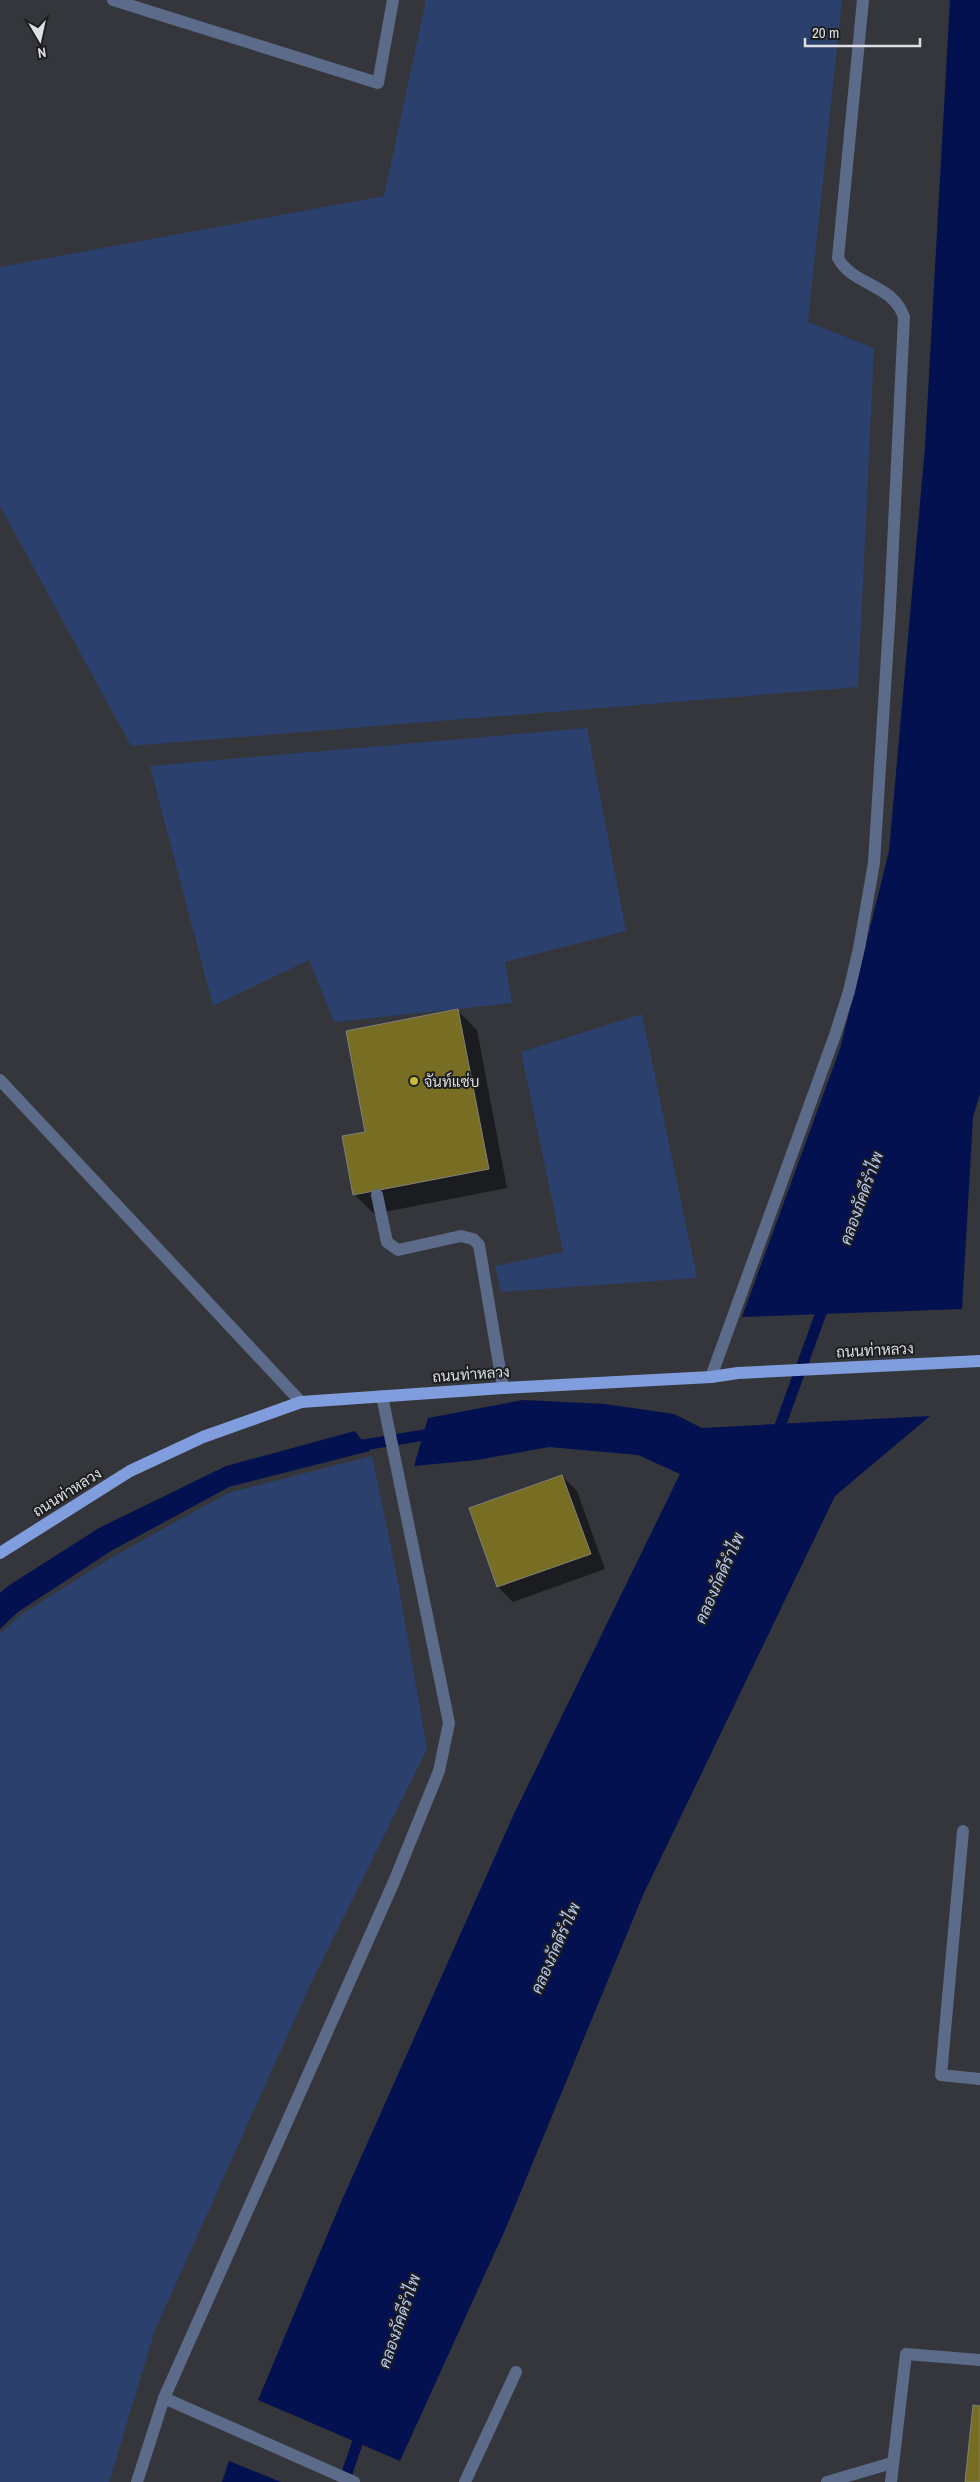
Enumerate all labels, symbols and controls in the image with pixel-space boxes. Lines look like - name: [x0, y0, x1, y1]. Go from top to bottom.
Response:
- north arrow: [15, 15, 65, 65]
- scale bar: [805, 15, 920, 47]
- text: 20 m: [812, 22, 839, 43]
- text: N: [37, 43, 48, 62]
- place label: จันท์แซ่บ: [424, 1071, 479, 1092]
- marker: จันท์แซ่บ: [408, 1075, 420, 1087]
- water label: คลองภัคดีรำไพ: [834, 1148, 888, 1248]
- street label: ถนนท่าหลวง: [836, 1337, 914, 1363]
- street label: ถนนท่าหลวง: [432, 1361, 510, 1387]
- street label: ถนนท่าหลวง: [28, 1463, 106, 1521]
- water label: คลองภัคดีรำไพ: [689, 1528, 749, 1627]
- water label: คลองภัคดีรำไพ: [525, 1898, 585, 1997]
- water label: คลองภัคดีรำไพ: [373, 2271, 425, 2371]

